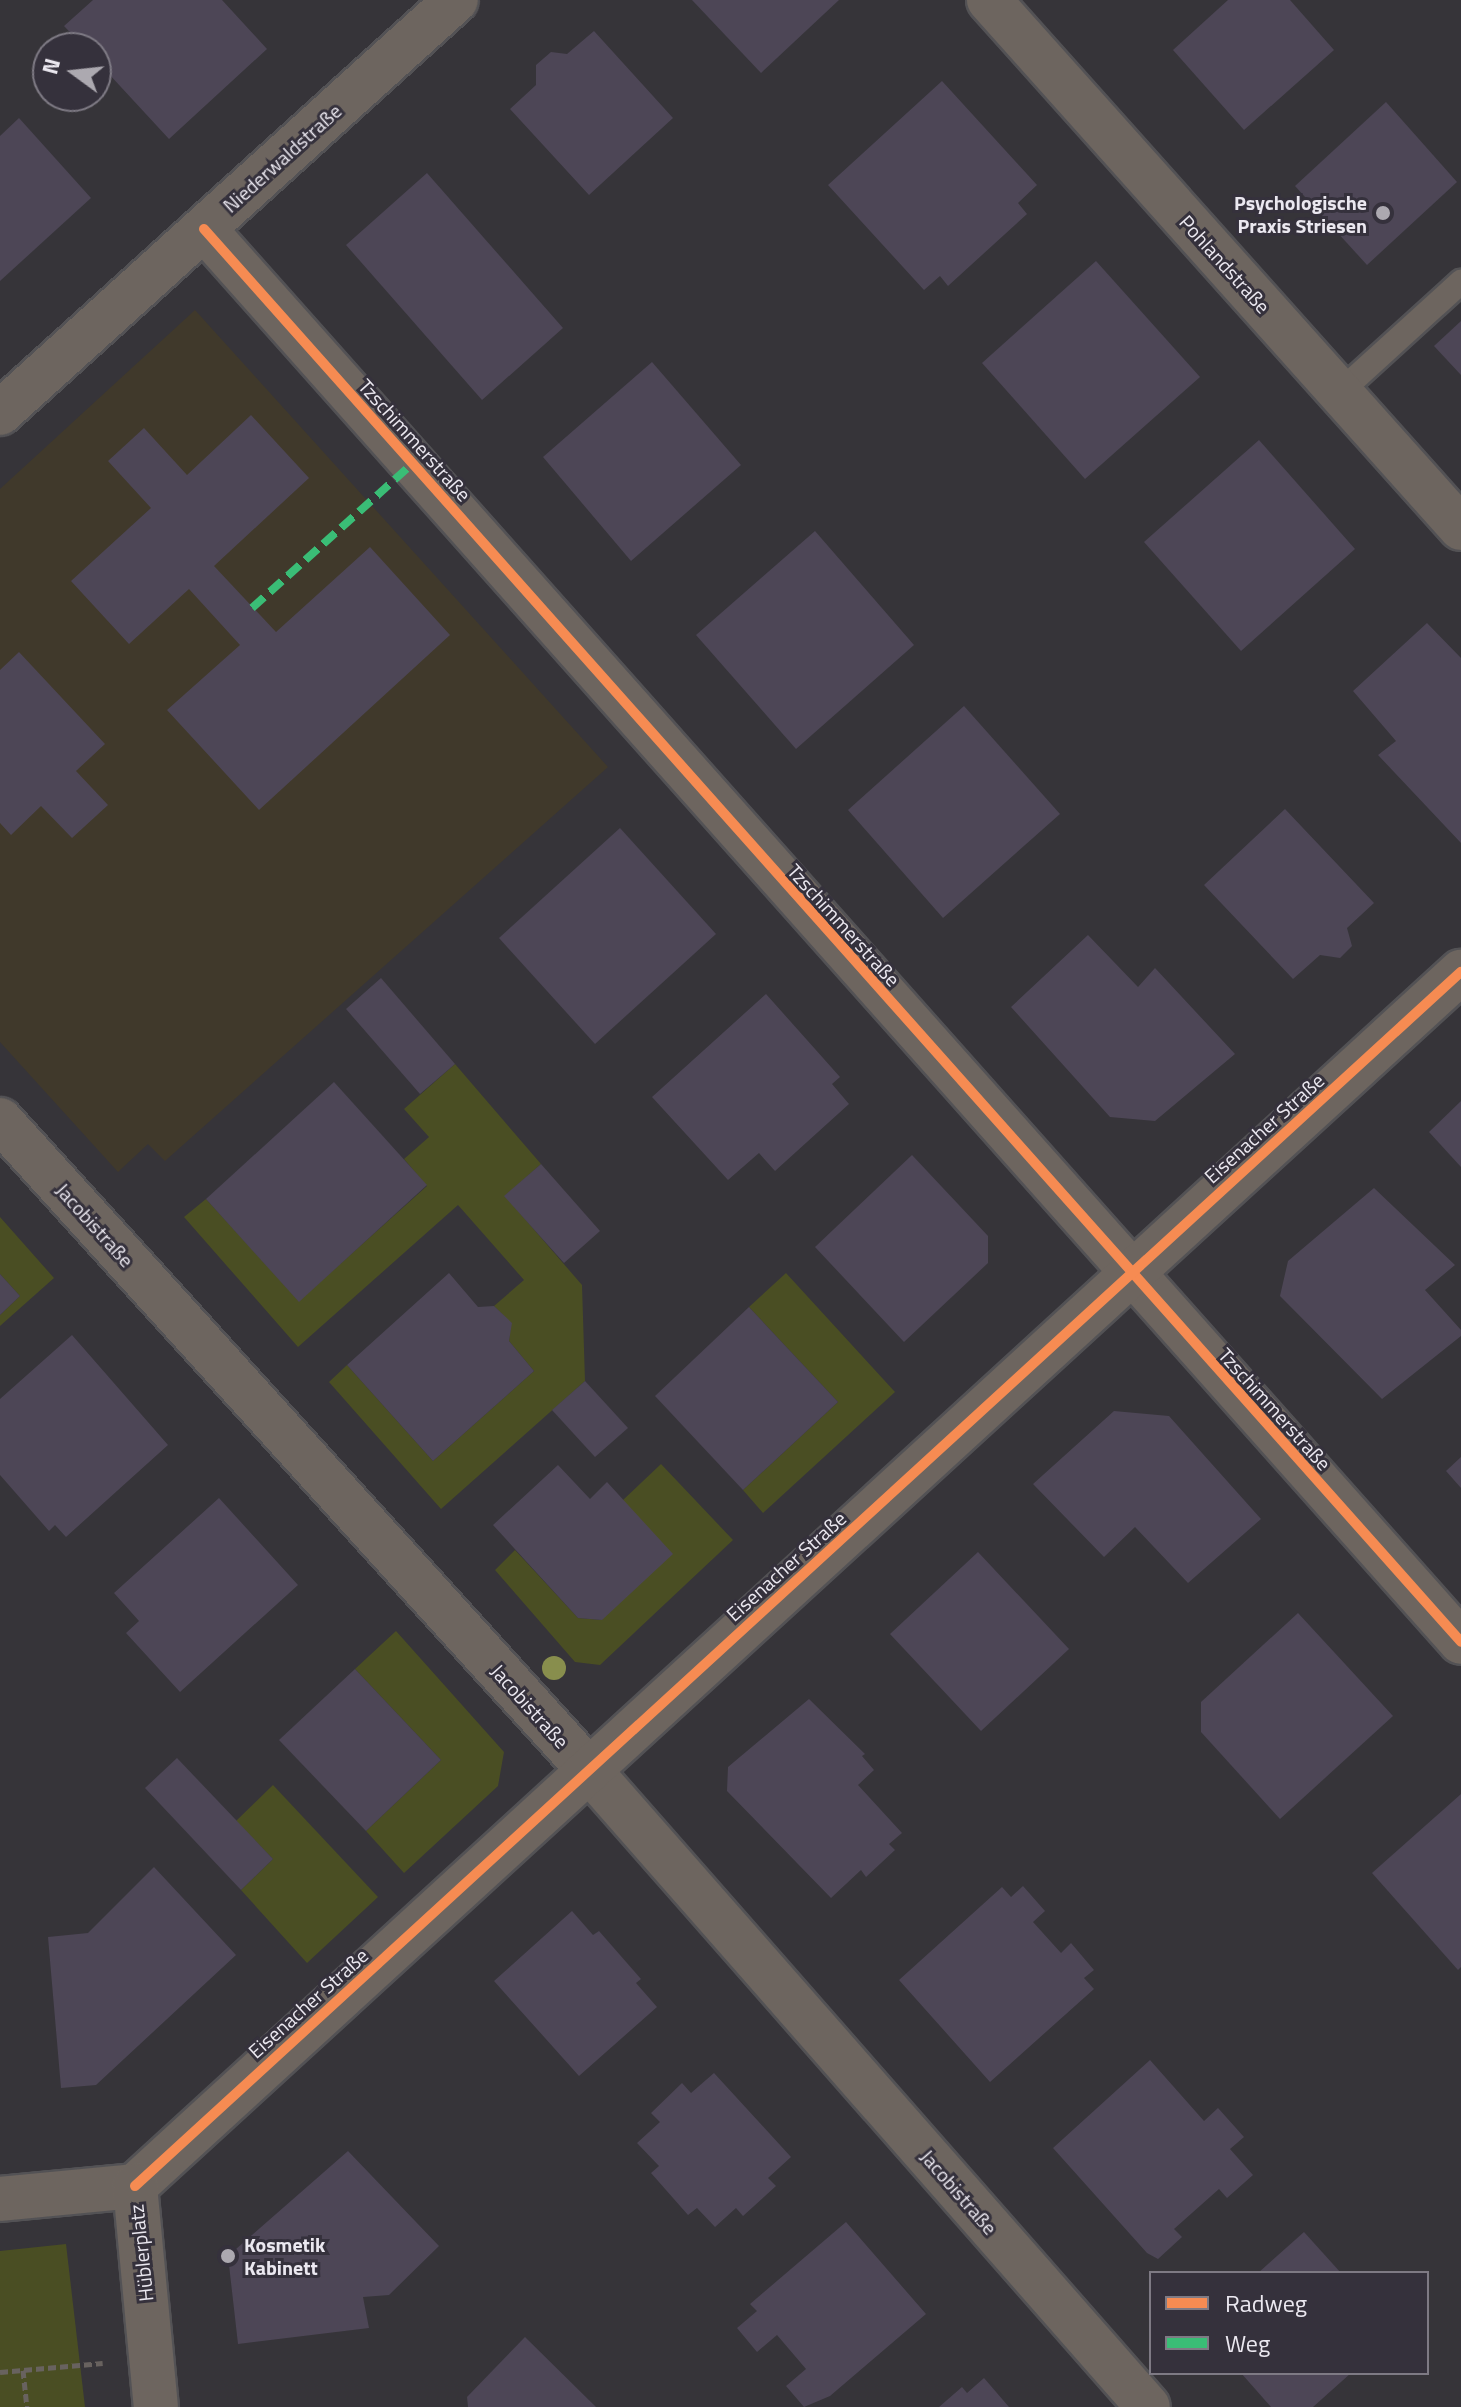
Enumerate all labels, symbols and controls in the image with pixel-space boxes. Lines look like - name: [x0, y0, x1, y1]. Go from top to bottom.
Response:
- north arrow: [32, 32, 112, 112]
- text: N: [32, 55, 69, 78]
- street label: Niederwaldstraße: [218, 99, 346, 217]
- place label: Psychologische Praxis Striesen: [1234, 190, 1367, 237]
- marker: Psychologische Praxis Striesen: [1374, 204, 1392, 222]
- street label: Pohlandstraße: [1175, 210, 1275, 318]
- street label: Tzschimmerstraße: [354, 374, 476, 506]
- street label: Tzschimmerstraße: [783, 859, 905, 991]
- street label: Eisenacher Straße: [1199, 1068, 1329, 1188]
- street label: Jacobistraße: [51, 1178, 139, 1272]
- street label: Tzschimmerstraße: [1214, 1343, 1336, 1475]
- street label: Eisenacher Straße: [721, 1506, 851, 1626]
- street label: Jacobistraße: [486, 1659, 574, 1753]
- street label: Eisenacher Straße: [243, 1943, 373, 2063]
- street label: Jacobistraße: [916, 2145, 1002, 2239]
- street label: Hüblerplatz: [124, 2203, 158, 2303]
- place label: Kosmetik Kabinett: [244, 2232, 325, 2279]
- marker: Kosmetik Kabinett: [219, 2247, 237, 2265]
- legend: [1149, 2271, 1429, 2375]
- text: Radweg: [1225, 2285, 1307, 2321]
- text: Weg: [1225, 2325, 1270, 2361]

